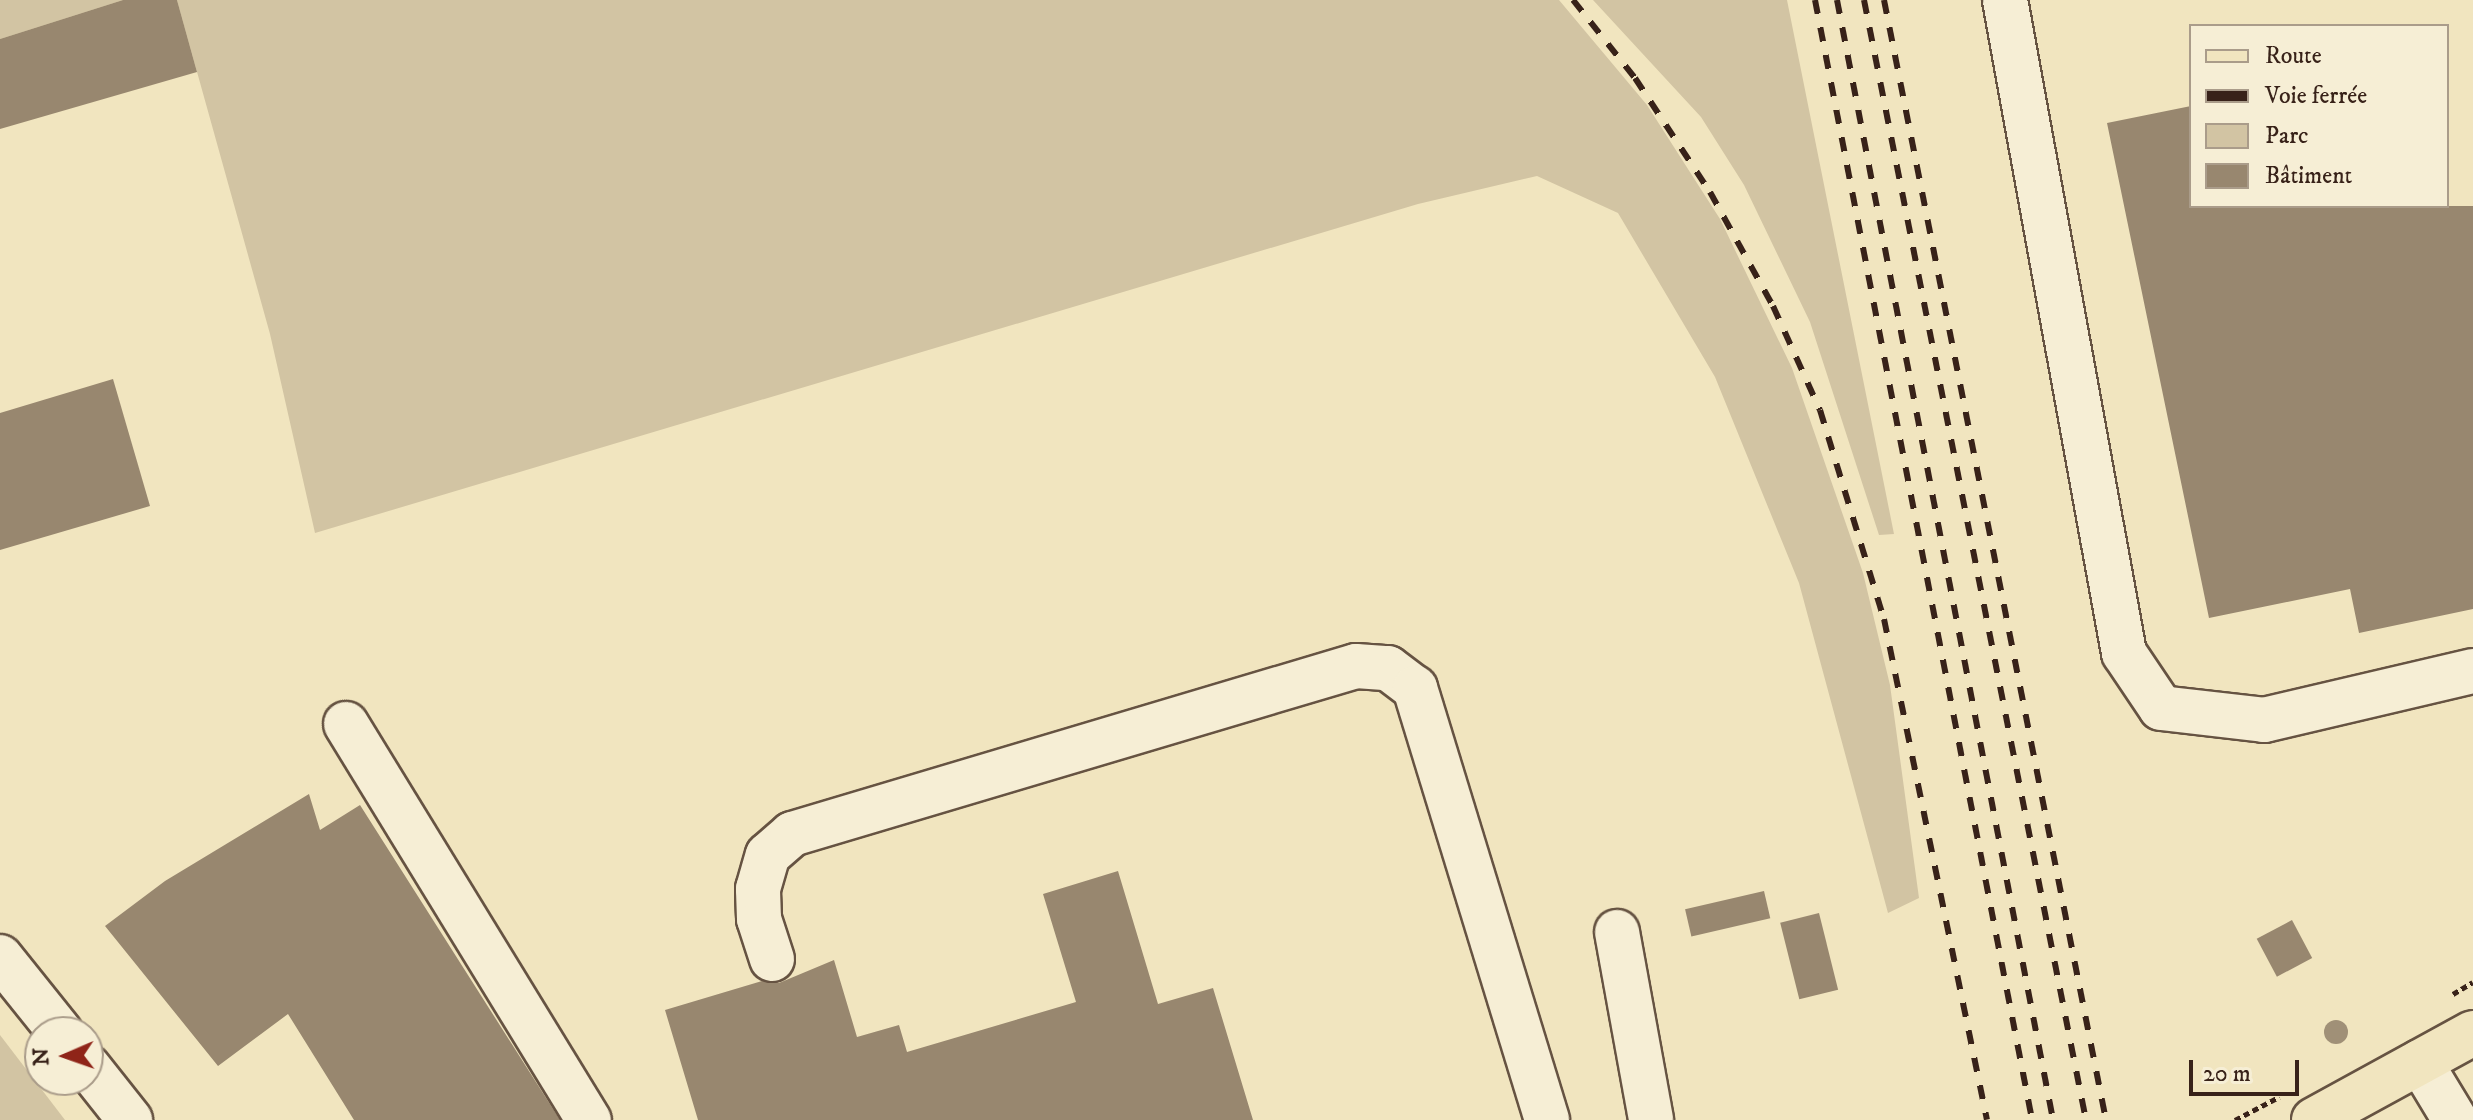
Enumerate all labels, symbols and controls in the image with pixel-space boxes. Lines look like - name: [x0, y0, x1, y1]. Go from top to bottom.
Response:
- legend: [2189, 24, 2449, 208]
- text: Route: [2265, 41, 2322, 71]
- text: Voie ferrée: [2265, 81, 2367, 111]
- text: Parc: [2265, 121, 2308, 151]
- text: Bâtiment: [2265, 161, 2352, 191]
- north arrow: [24, 1016, 104, 1096]
- scale bar: [2193, 1044, 2303, 1094]
- text: N: [28, 1047, 55, 1066]
- text: 20 m: [2203, 1059, 2251, 1089]

